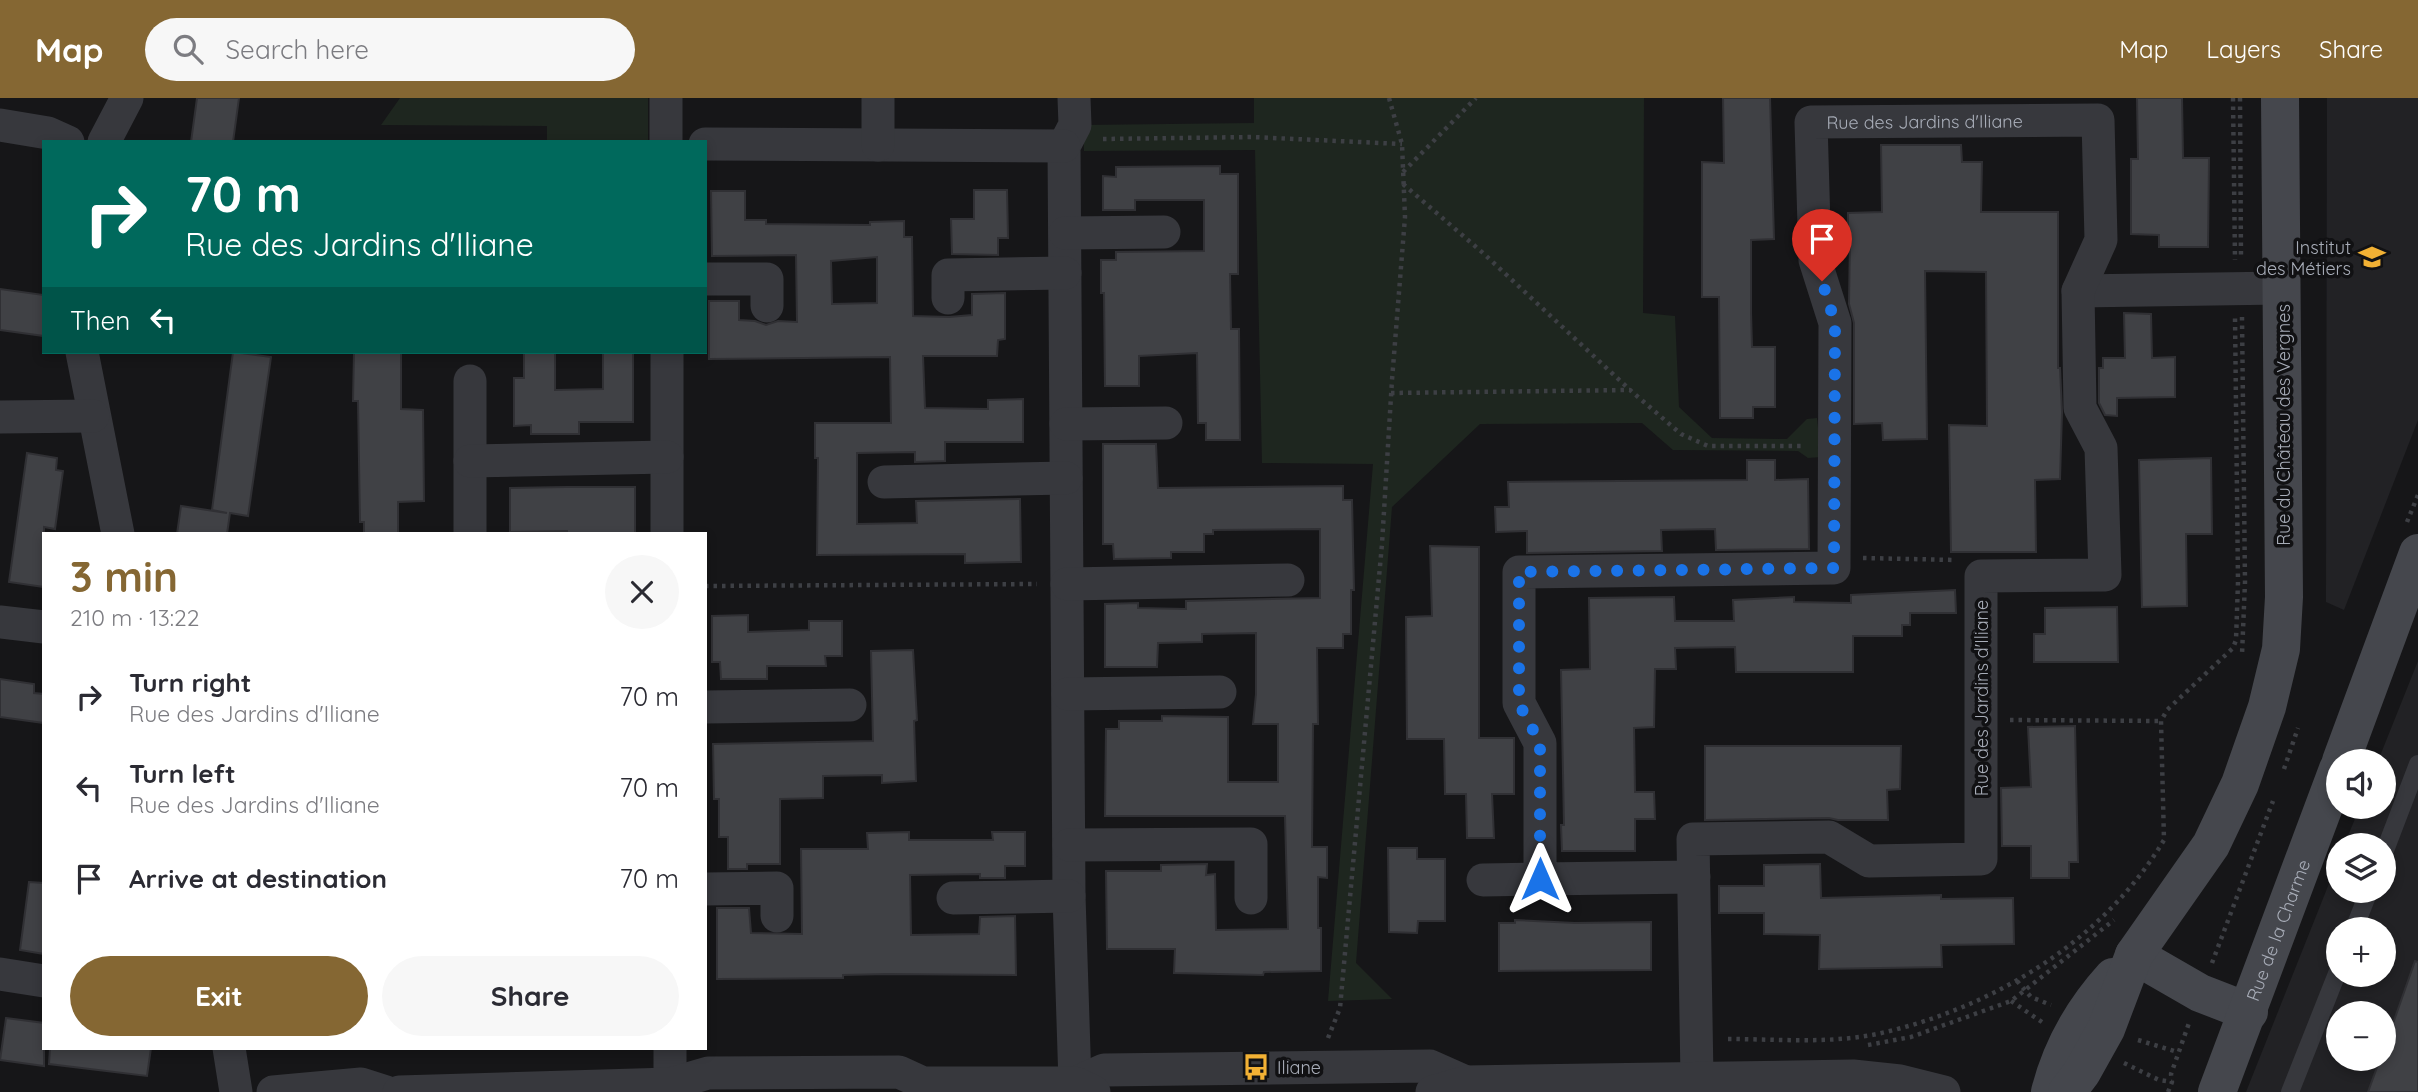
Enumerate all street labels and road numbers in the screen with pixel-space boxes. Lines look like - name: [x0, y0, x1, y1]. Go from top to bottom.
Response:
- street label: Rue des Jardins d'Iliane: [1826, 109, 2023, 133]
- street label: Rue du Château des Vergnes: [2272, 304, 2295, 546]
- street label: Rue des Jardins d'Iliane: [1970, 600, 1993, 796]
- street label: Rue de la Charme: [2241, 856, 2315, 1004]

